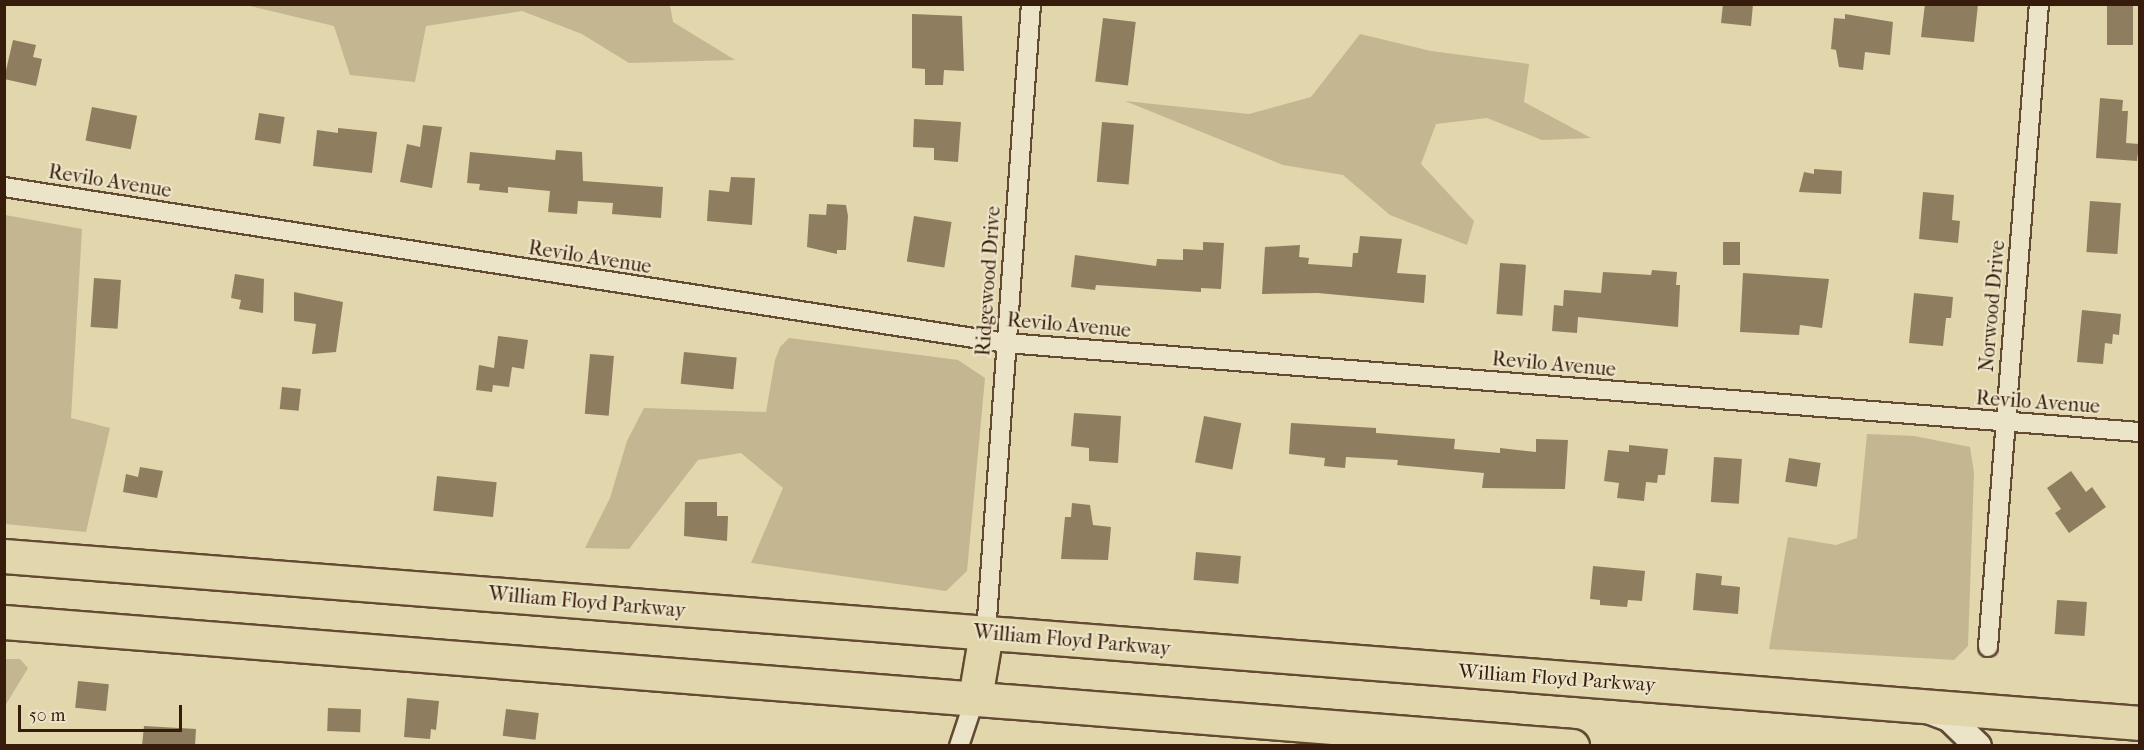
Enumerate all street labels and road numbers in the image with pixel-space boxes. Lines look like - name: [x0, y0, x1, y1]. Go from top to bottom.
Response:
- street label: Revilo Avenue: [47, 159, 173, 203]
- street label: Ridgewood Drive: [971, 205, 1005, 357]
- street label: Revilo Avenue: [527, 235, 653, 279]
- street label: Norwood Drive: [1974, 239, 2010, 373]
- street label: Revilo Avenue: [1006, 308, 1132, 342]
- street label: Revilo Avenue: [1491, 347, 1617, 381]
- street label: Revilo Avenue: [1975, 386, 2101, 418]
- street label: William Floyd Parkway: [488, 581, 686, 623]
- street label: William Floyd Parkway: [973, 619, 1171, 661]
- street label: William Floyd Parkway: [1458, 659, 1656, 697]

